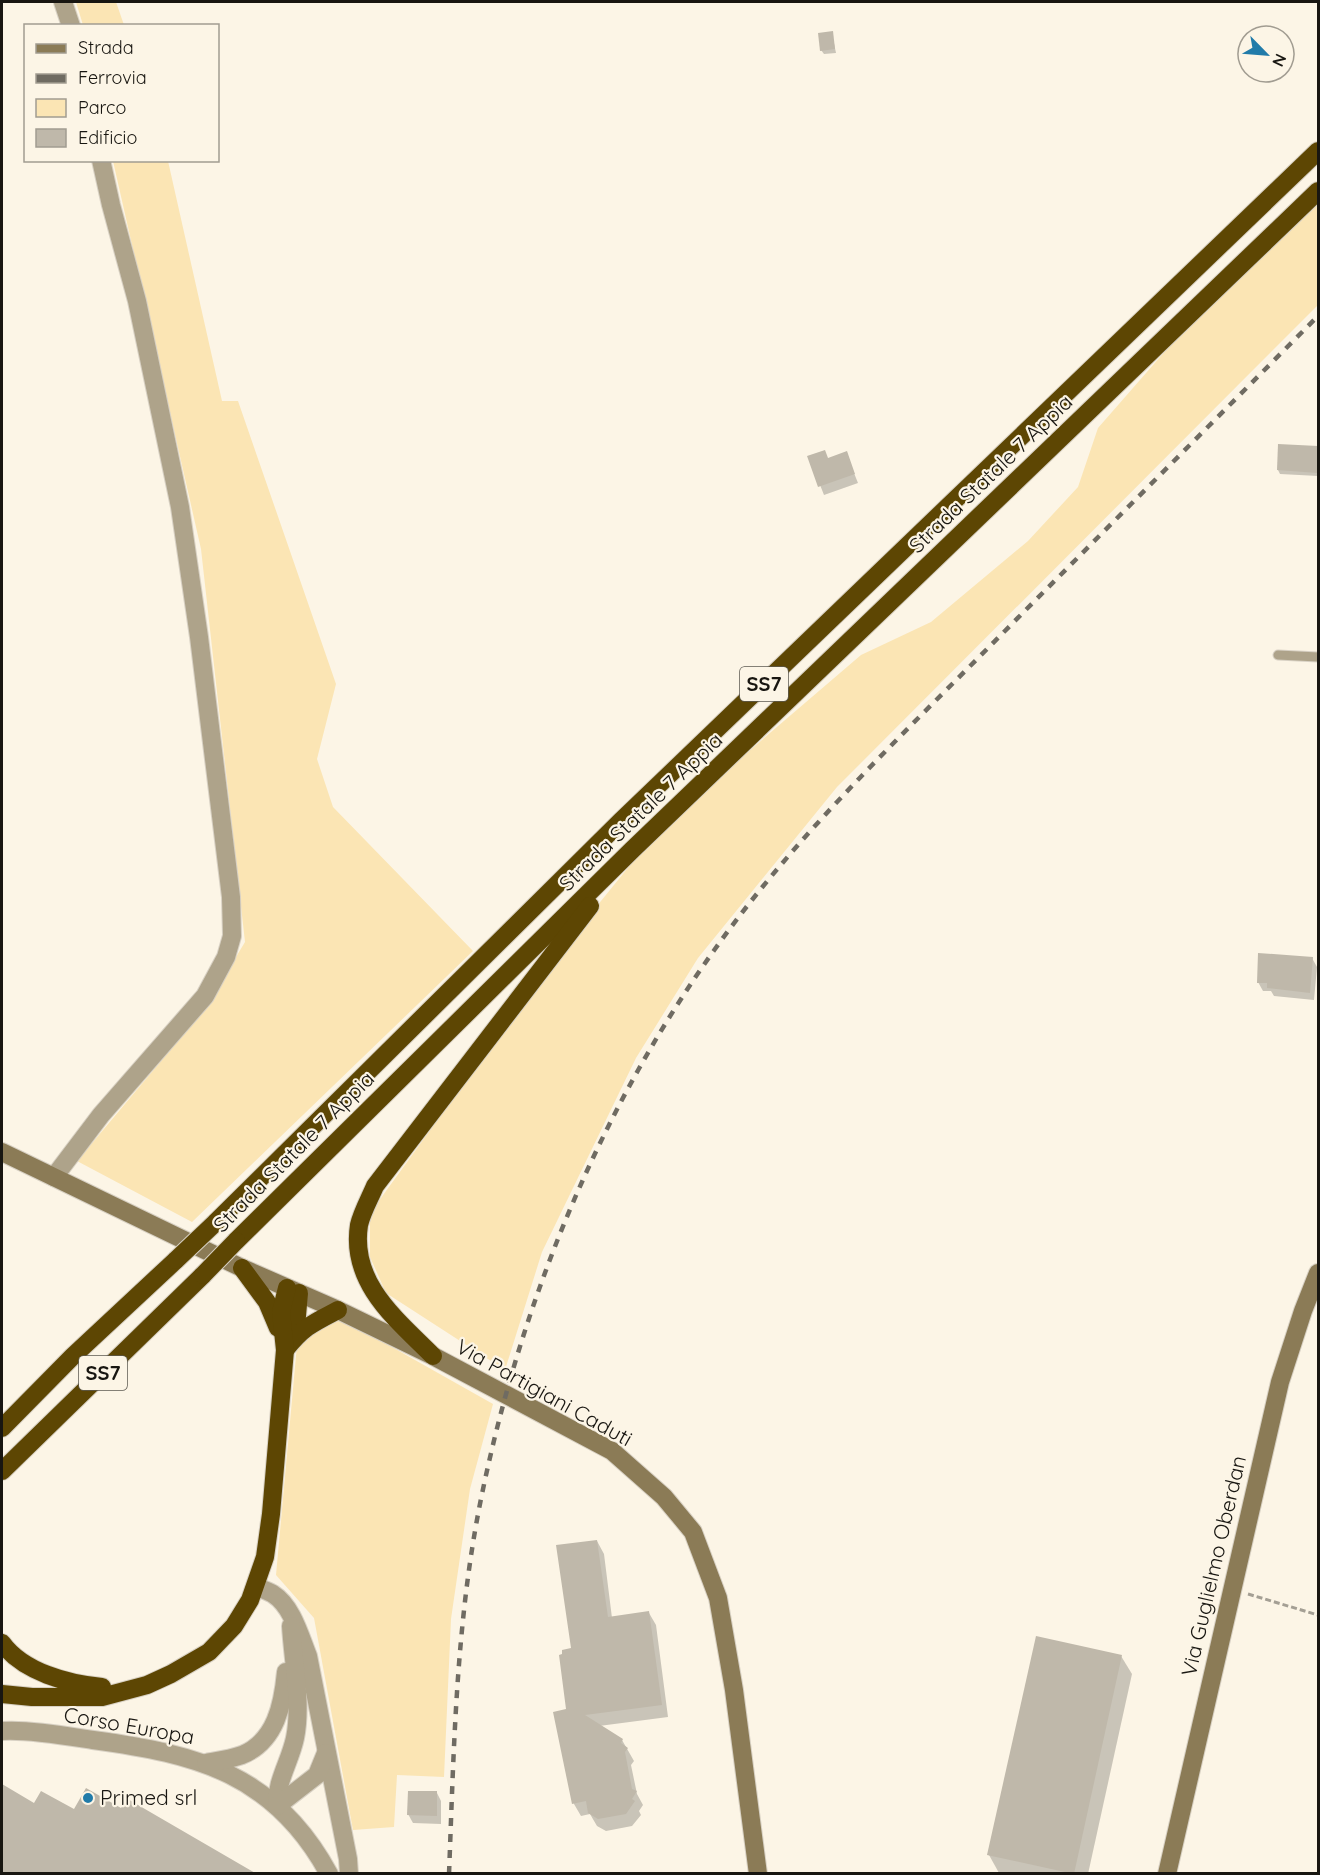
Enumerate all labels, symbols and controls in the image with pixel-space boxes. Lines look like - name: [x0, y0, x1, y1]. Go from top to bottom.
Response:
- legend: [24, 24, 219, 162]
- north arrow: [1236, 24, 1296, 84]
- text: Strada: [78, 36, 134, 59]
- text: N: [1268, 51, 1291, 70]
- text: Ferrovia: [78, 66, 147, 89]
- text: Parco: [78, 96, 126, 119]
- text: Edificio: [78, 126, 137, 149]
- street label: Strada Statale 7 Appia: [903, 389, 1077, 558]
- road number: SS7: [740, 667, 788, 701]
- street label: Strada Statale 7 Appia: [553, 727, 727, 896]
- street label: Strada Statale 7 Appia: [207, 1065, 379, 1237]
- street label: Via Partigiani Caduti: [452, 1333, 637, 1451]
- road number: SS7: [79, 1356, 127, 1390]
- street label: Via Guglielmo Oberdan: [1175, 1453, 1251, 1679]
- street label: Corso Europa: [62, 1701, 197, 1749]
- place label: Primed srl: [100, 1784, 197, 1810]
- marker: Primed srl: [81, 1791, 95, 1805]

